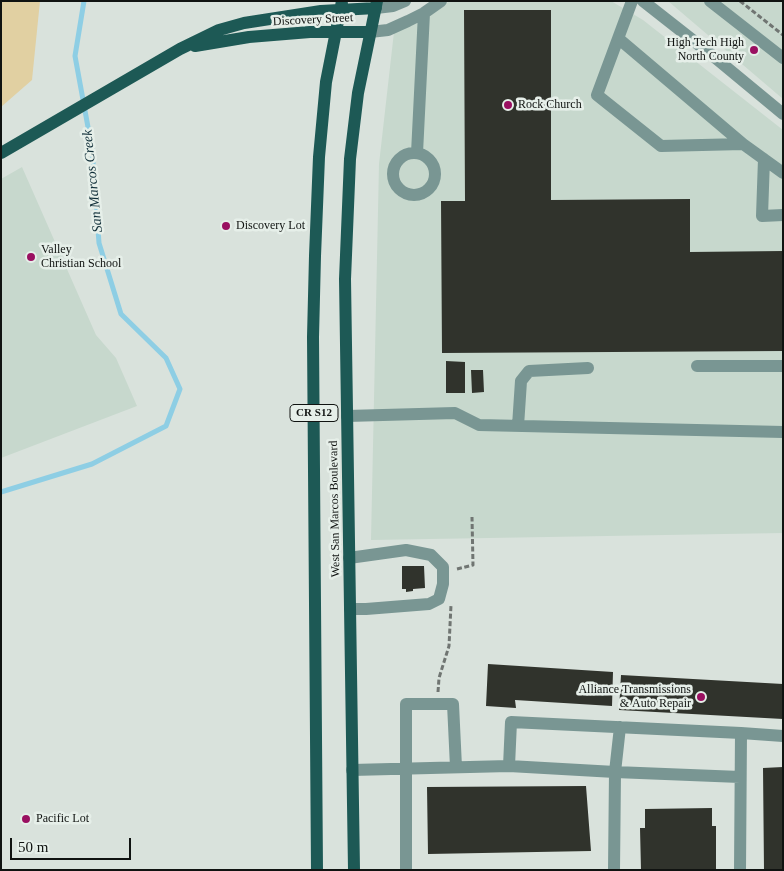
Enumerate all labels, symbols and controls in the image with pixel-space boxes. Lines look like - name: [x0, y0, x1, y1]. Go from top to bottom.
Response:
- street label: Discovery Street: [273, 11, 353, 29]
- place label: High Tech High North County: [667, 36, 744, 64]
- marker: High Tech High North County: [748, 44, 760, 56]
- place label: Rock Church: [518, 98, 582, 112]
- marker: Rock Church: [502, 99, 514, 111]
- water label: San Marcos Creek: [79, 129, 107, 233]
- place label: Discovery Lot: [236, 219, 305, 233]
- marker: Discovery Lot: [220, 220, 232, 232]
- place label: Valley Christian School: [41, 243, 121, 271]
- marker: Valley Christian School: [25, 251, 37, 263]
- road number: CR S12: [290, 404, 338, 422]
- street label: West San Marcos Boulevard: [327, 441, 343, 577]
- place label: Alliance Transmissions & Auto Repair: [578, 683, 691, 711]
- marker: Alliance Transmissions & Auto Repair: [695, 691, 707, 703]
- place label: Pacific Lot: [36, 812, 89, 826]
- marker: Pacific Lot: [20, 813, 32, 825]
- scale bar: [12, 828, 134, 860]
- text: 50 m: [18, 839, 48, 855]

